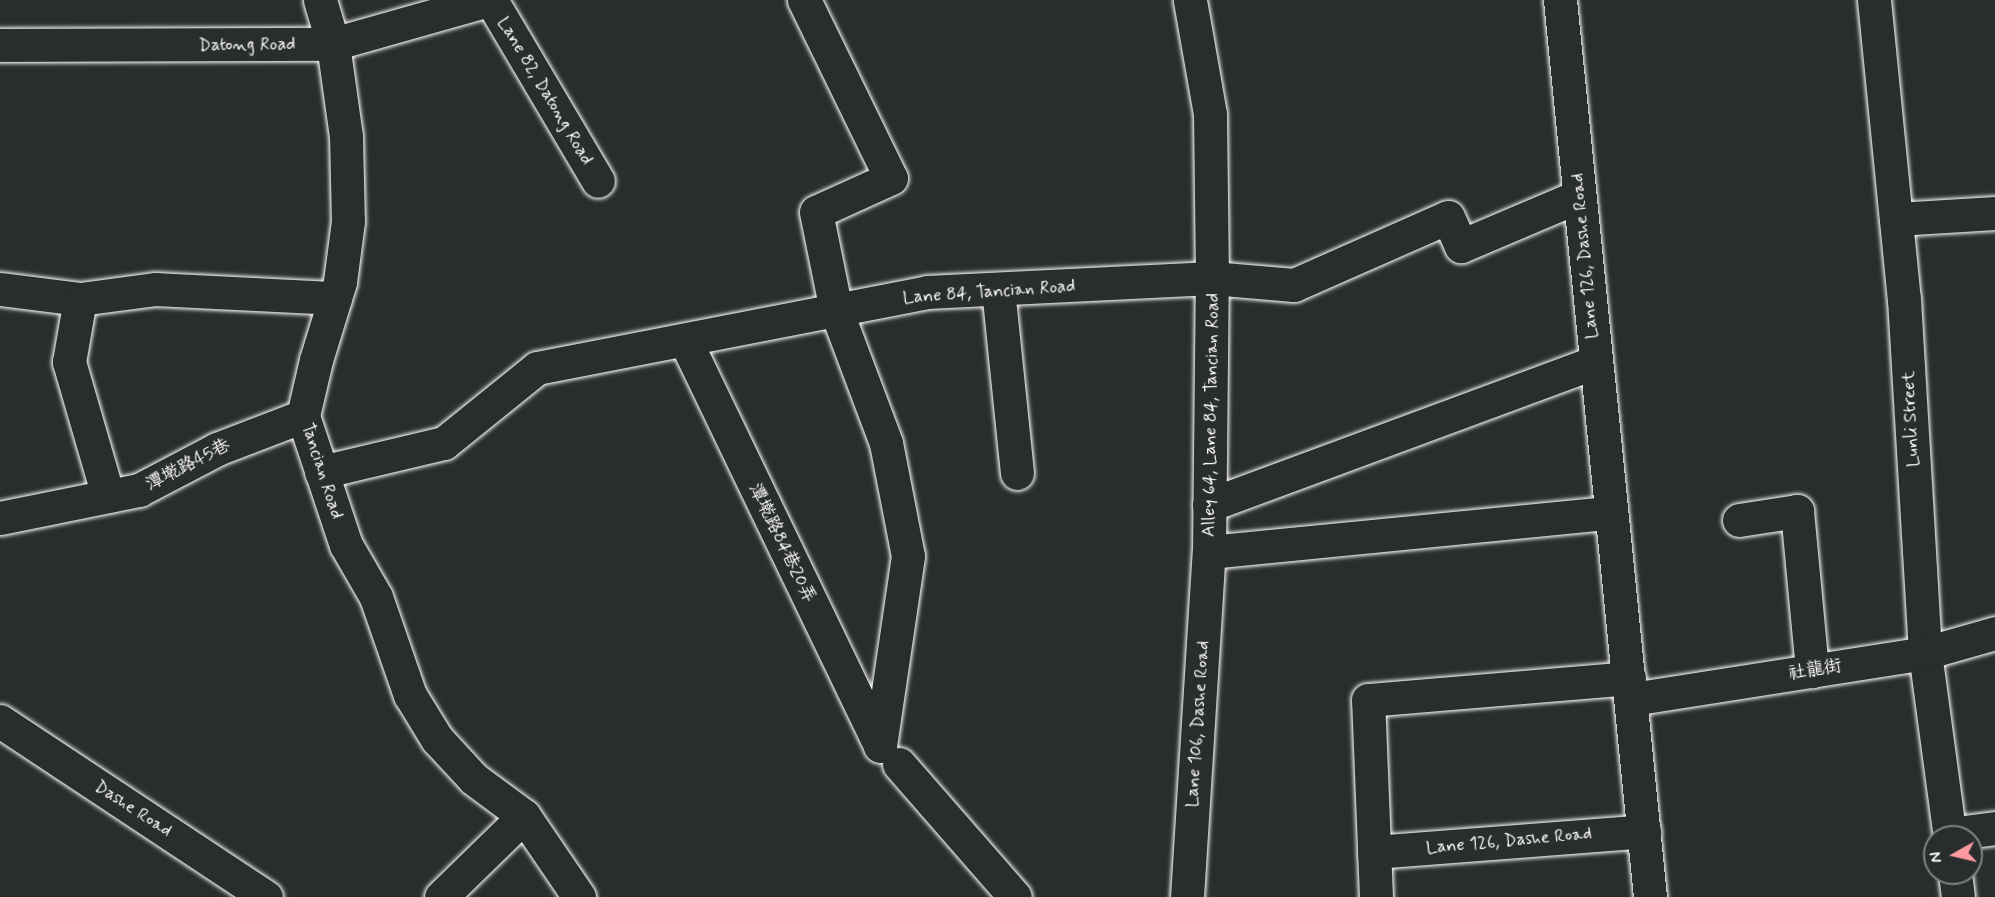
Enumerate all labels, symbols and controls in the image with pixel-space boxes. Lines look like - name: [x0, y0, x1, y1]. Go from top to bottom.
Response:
- street label: Lane 82, Datong Road: [492, 13, 598, 169]
- street label: Datong Road: [198, 33, 296, 57]
- street label: Lane 126, Dashe Road: [1567, 173, 1603, 339]
- street label: Lane 84, Tancian Road: [902, 275, 1076, 309]
- street label: Alley 64, Lane 84, Tancian Road: [1198, 293, 1224, 537]
- street label: Lunli Street: [1898, 370, 1924, 468]
- street label: Tancian Road: [296, 420, 348, 522]
- street label: 潭墘路45巷: [142, 434, 234, 496]
- street label: 潭墘路84巷20弄: [744, 480, 820, 606]
- street label: Lane 106, Dashe Road: [1181, 641, 1215, 807]
- street label: 社龍街: [1787, 655, 1843, 685]
- street label: Dashe Road: [91, 776, 175, 842]
- street label: Lane 126, Dashe Road: [1426, 823, 1592, 859]
- north arrow: [1923, 825, 1983, 885]
- text: N: [1926, 851, 1948, 864]

